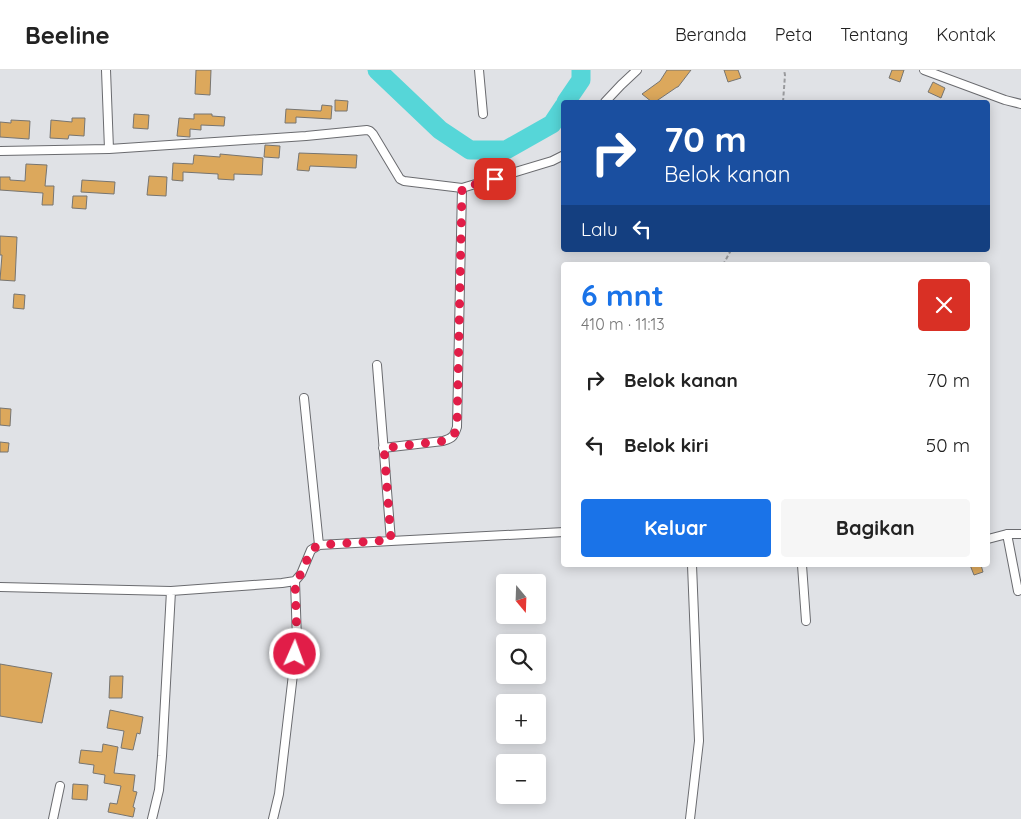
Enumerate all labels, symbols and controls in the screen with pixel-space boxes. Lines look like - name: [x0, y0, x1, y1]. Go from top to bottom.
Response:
- text: Beeline: [25, 20, 110, 50]
- text: Beranda: [675, 23, 747, 46]
- text: Peta: [775, 23, 812, 46]
- text: Tentang: [840, 23, 908, 46]
- text: Kontak: [936, 23, 996, 46]
- text: 70 m: [664, 117, 747, 161]
- icon: right: [581, 120, 646, 185]
- pin: [474, 158, 516, 200]
- text: Belok kanan: [664, 160, 790, 188]
- icon: arrive: [481, 165, 509, 193]
- icon: left: [628, 215, 656, 243]
- text: Lalu: [581, 217, 618, 241]
- text: 6 mnt: [581, 276, 664, 314]
- button: close: [918, 279, 970, 331]
- text: 410 m · 11:13: [581, 314, 665, 334]
- icon: right: [581, 366, 609, 394]
- text: Belok kanan: [624, 368, 738, 392]
- text: 70 m: [926, 368, 970, 392]
- icon: left: [581, 431, 609, 459]
- text: Belok kiri: [624, 433, 709, 457]
- text: 50 m: [926, 433, 970, 457]
- button: Keluar: [581, 499, 771, 557]
- button: Bagikan: [781, 499, 970, 557]
- north arrow: [496, 574, 546, 624]
- map controls: [496, 574, 546, 804]
- position arrow: [268, 627, 320, 679]
- button: search: [496, 634, 546, 684]
- button: +: [496, 694, 546, 744]
- button: −: [496, 754, 546, 804]

